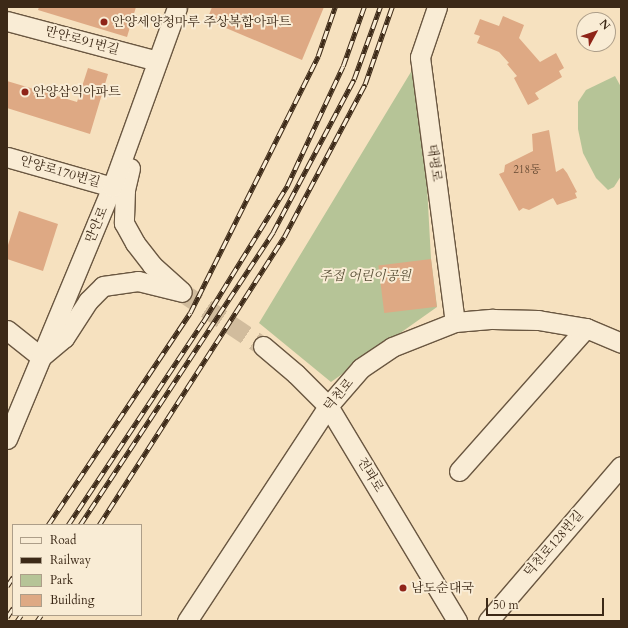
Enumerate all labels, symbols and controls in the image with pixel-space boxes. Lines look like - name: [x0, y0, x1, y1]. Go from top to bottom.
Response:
- north arrow: [576, 12, 616, 52]
- place label: 안양세양청마루 주상복합아파트: [112, 14, 291, 30]
- text: N: [596, 16, 614, 33]
- marker: 안양세양청마루 주상복합아파트: [99, 17, 109, 27]
- street label: 만안로91번길: [43, 24, 121, 58]
- place label: 안양삼익아파트: [33, 84, 121, 100]
- marker: 안양삼익아파트: [20, 87, 30, 97]
- street label: 태평로: [424, 143, 444, 183]
- street label: 안양로170번길: [18, 153, 102, 191]
- house number: 218동: [513, 163, 541, 177]
- street label: 만안로: [82, 205, 112, 245]
- park label: 주접 어린이공원: [319, 268, 411, 284]
- street label: 덕천로: [321, 376, 357, 414]
- street label: 전파로: [354, 455, 386, 495]
- street label: 덕천로128번길: [521, 508, 587, 580]
- legend: [12, 524, 142, 616]
- text: Road: [50, 532, 76, 548]
- text: Railway: [50, 552, 91, 568]
- text: Park: [50, 572, 73, 588]
- place label: 남도순대국: [411, 580, 474, 596]
- marker: 남도순대국: [398, 583, 408, 593]
- scale bar: [488, 590, 606, 616]
- text: Building: [50, 592, 94, 608]
- text: 50 m: [493, 597, 519, 613]

